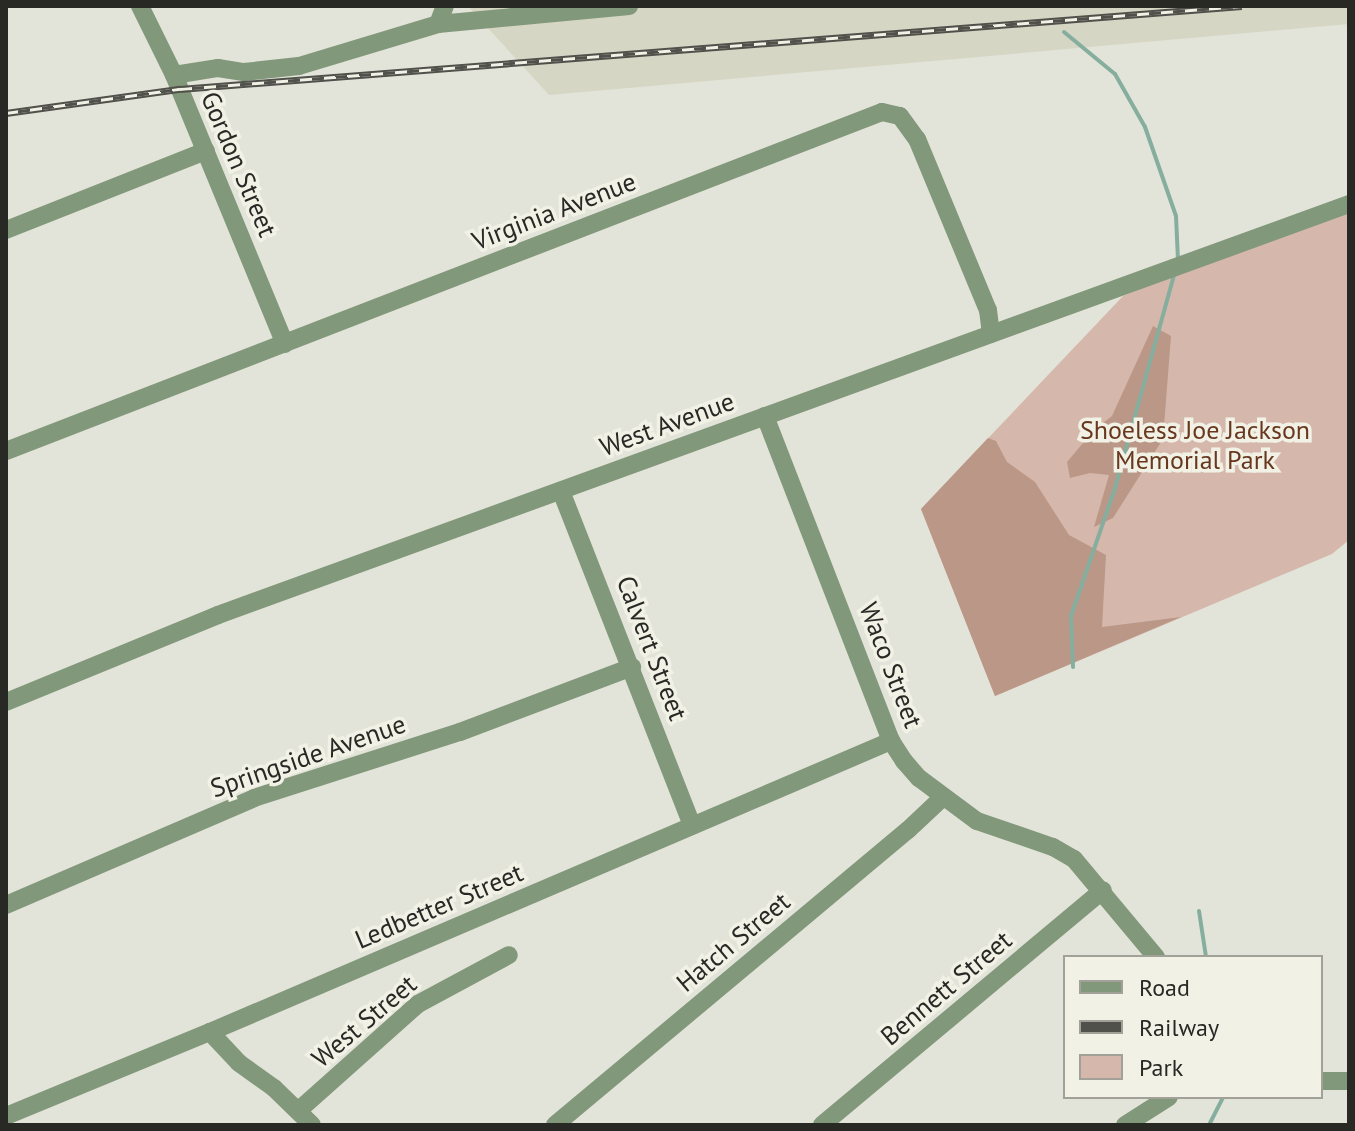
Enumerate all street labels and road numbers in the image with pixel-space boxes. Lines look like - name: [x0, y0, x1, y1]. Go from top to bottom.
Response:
- street label: Gordon Street: [195, 87, 283, 241]
- street label: Virginia Avenue: [467, 165, 641, 257]
- street label: West Avenue: [595, 385, 739, 463]
- street label: Calvert Street: [610, 571, 694, 725]
- street label: Waco Street: [853, 598, 929, 732]
- street label: Springside Avenue: [206, 708, 410, 804]
- street label: Ledbetter Street: [350, 857, 528, 955]
- street label: Hatch Street: [670, 886, 796, 998]
- street label: Bennett Street: [874, 924, 1018, 1052]
- street label: West Street: [305, 968, 423, 1074]

